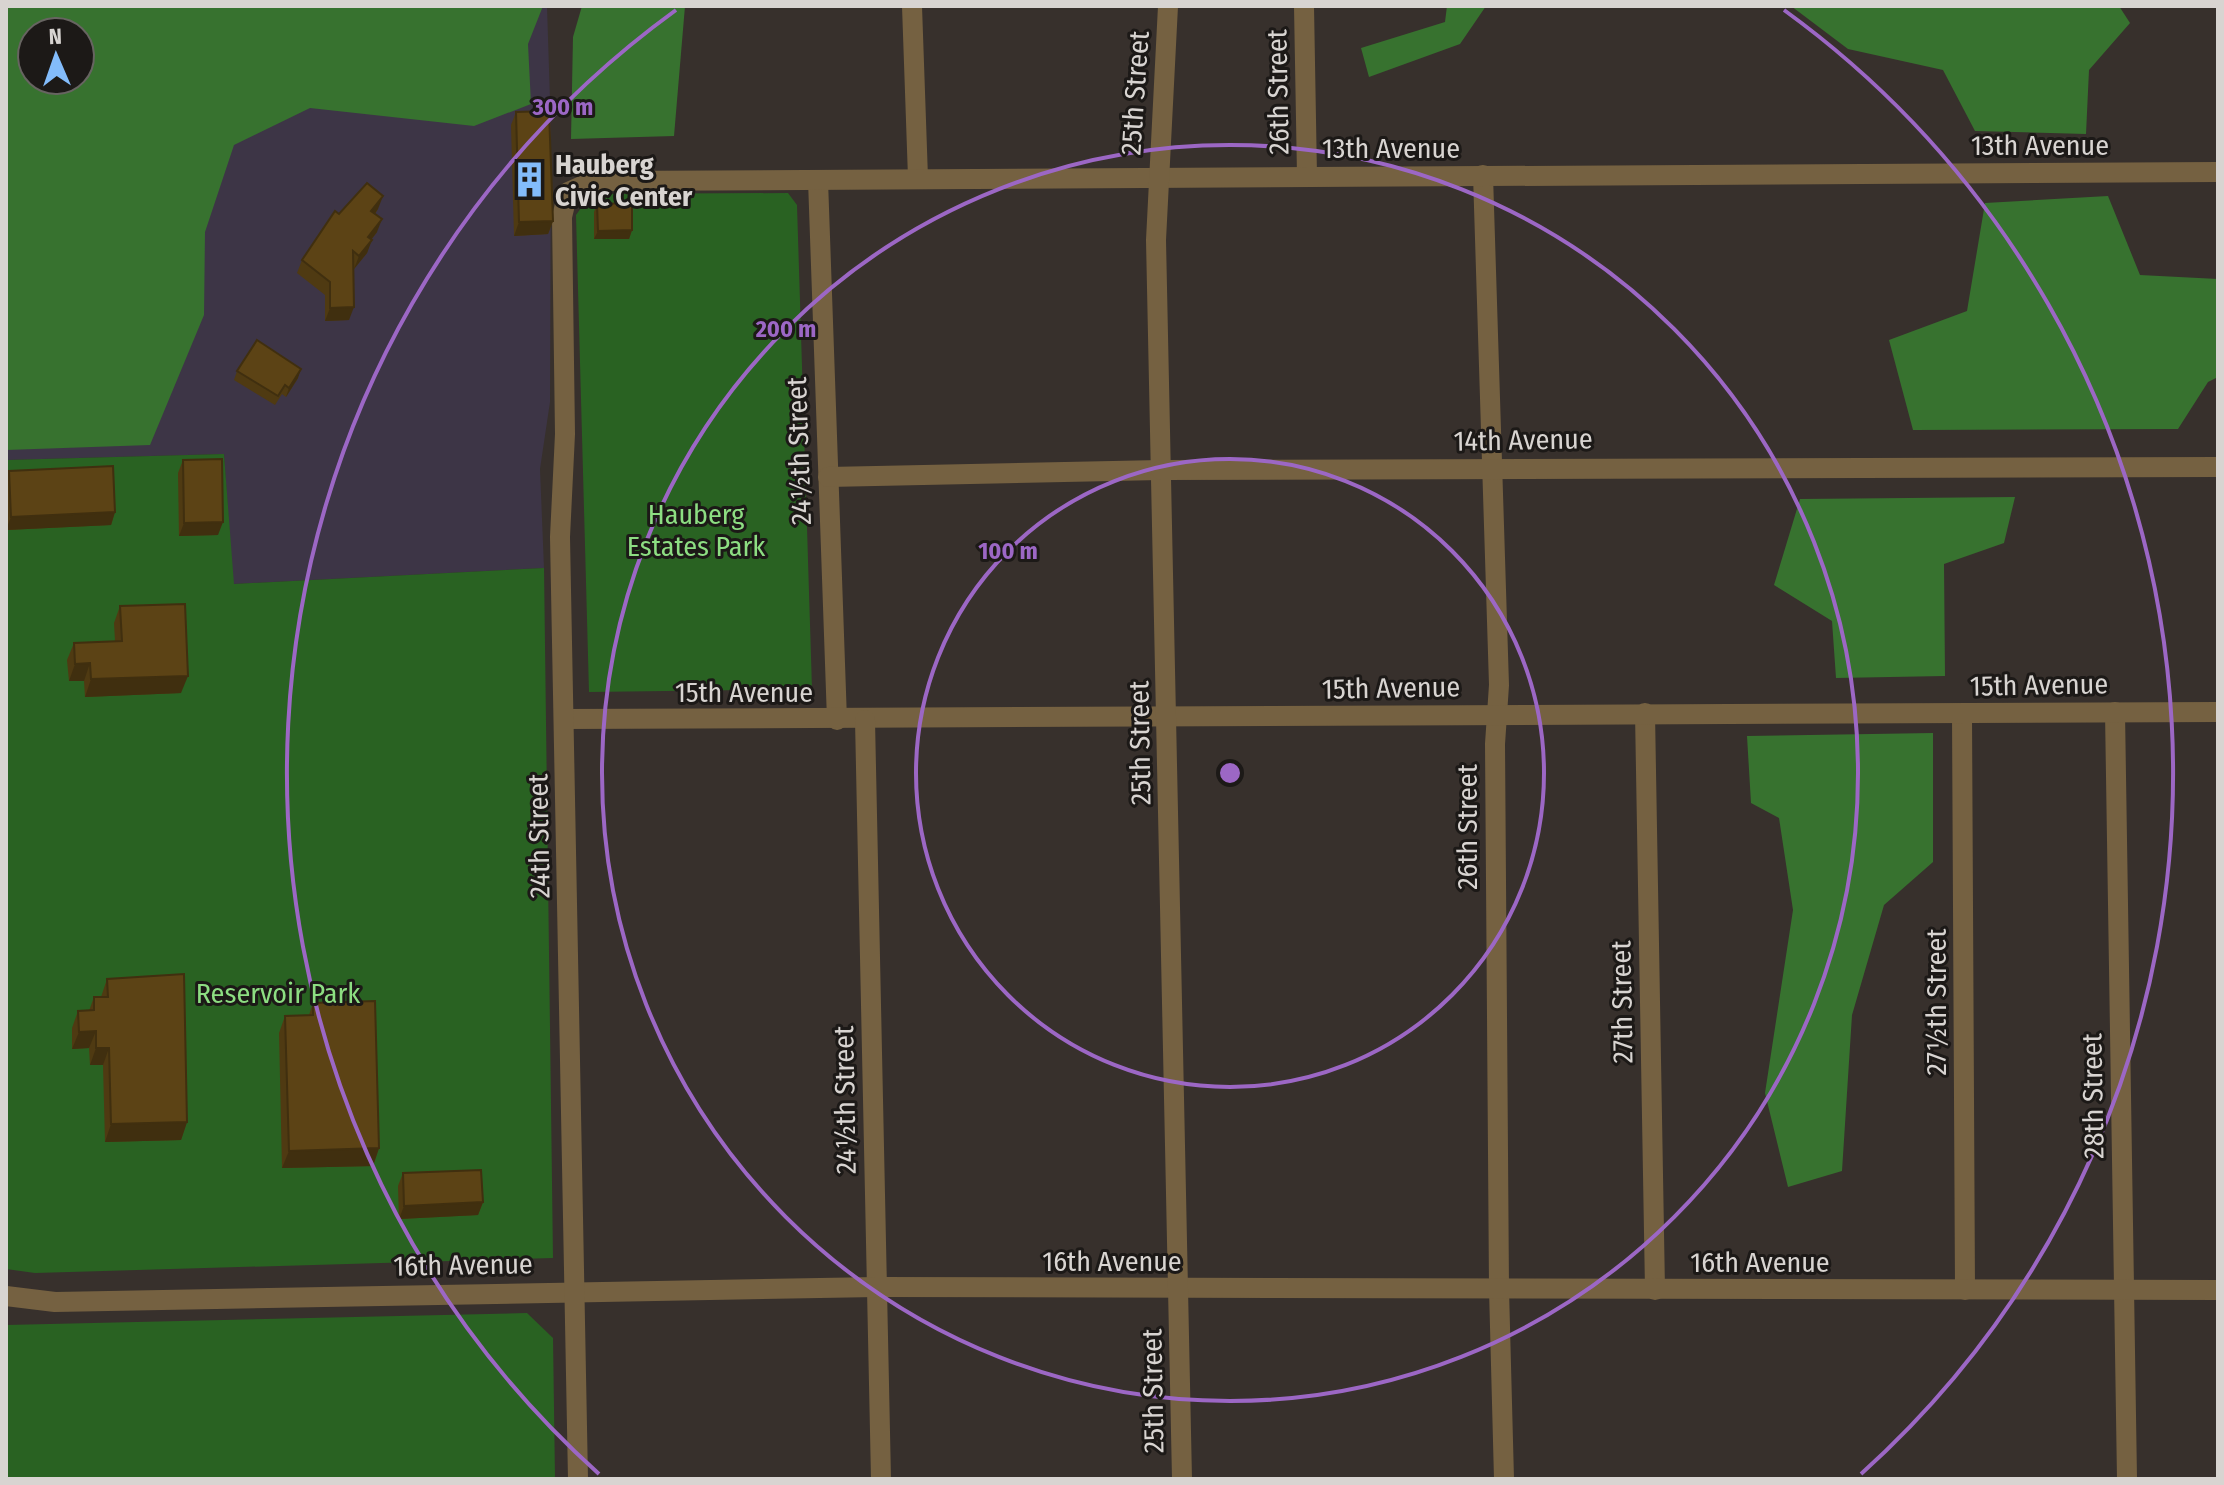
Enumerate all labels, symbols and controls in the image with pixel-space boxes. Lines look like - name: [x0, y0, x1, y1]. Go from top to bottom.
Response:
- north arrow: [16, 16, 96, 96]
- text: N: [48, 23, 62, 50]
- street label: 26th Street: [1260, 28, 1296, 155]
- street label: 25th Street: [1114, 29, 1156, 156]
- text: 300 m: [532, 93, 593, 121]
- street label: 13th Avenue: [1971, 129, 2109, 162]
- street label: 13th Avenue: [1322, 132, 1460, 165]
- place label: Hauberg Civic Center: [555, 148, 693, 213]
- building icon: Hauberg Civic Center: [510, 161, 548, 199]
- text: 200 m: [755, 315, 816, 343]
- street label: 24½th Street: [780, 375, 818, 526]
- street label: 14th Avenue: [1453, 422, 1593, 458]
- park label: Hauberg Estates Park: [627, 498, 766, 563]
- text: 100 m: [978, 537, 1038, 565]
- street label: 15th Avenue: [1970, 667, 2108, 703]
- street label: 15th Avenue: [1322, 670, 1460, 706]
- street label: 15th Avenue: [675, 676, 813, 709]
- street label: 25th Street: [1122, 680, 1158, 805]
- centre of rings: [1216, 759, 1244, 787]
- street label: 26th Street: [1451, 763, 1484, 890]
- street label: 24th Street: [521, 773, 557, 899]
- street label: 27½th Street: [1920, 928, 1953, 1075]
- street label: 27th Street: [1604, 939, 1640, 1064]
- park label: Reservoir Park: [196, 977, 361, 1010]
- street label: 24½th Street: [827, 1025, 863, 1174]
- street label: 28th Street: [2075, 1032, 2111, 1159]
- street label: 16th Avenue: [1042, 1245, 1182, 1278]
- street label: 16th Avenue: [1690, 1246, 1830, 1279]
- street label: 16th Avenue: [393, 1247, 533, 1283]
- street label: 25th Street: [1135, 1328, 1171, 1453]

